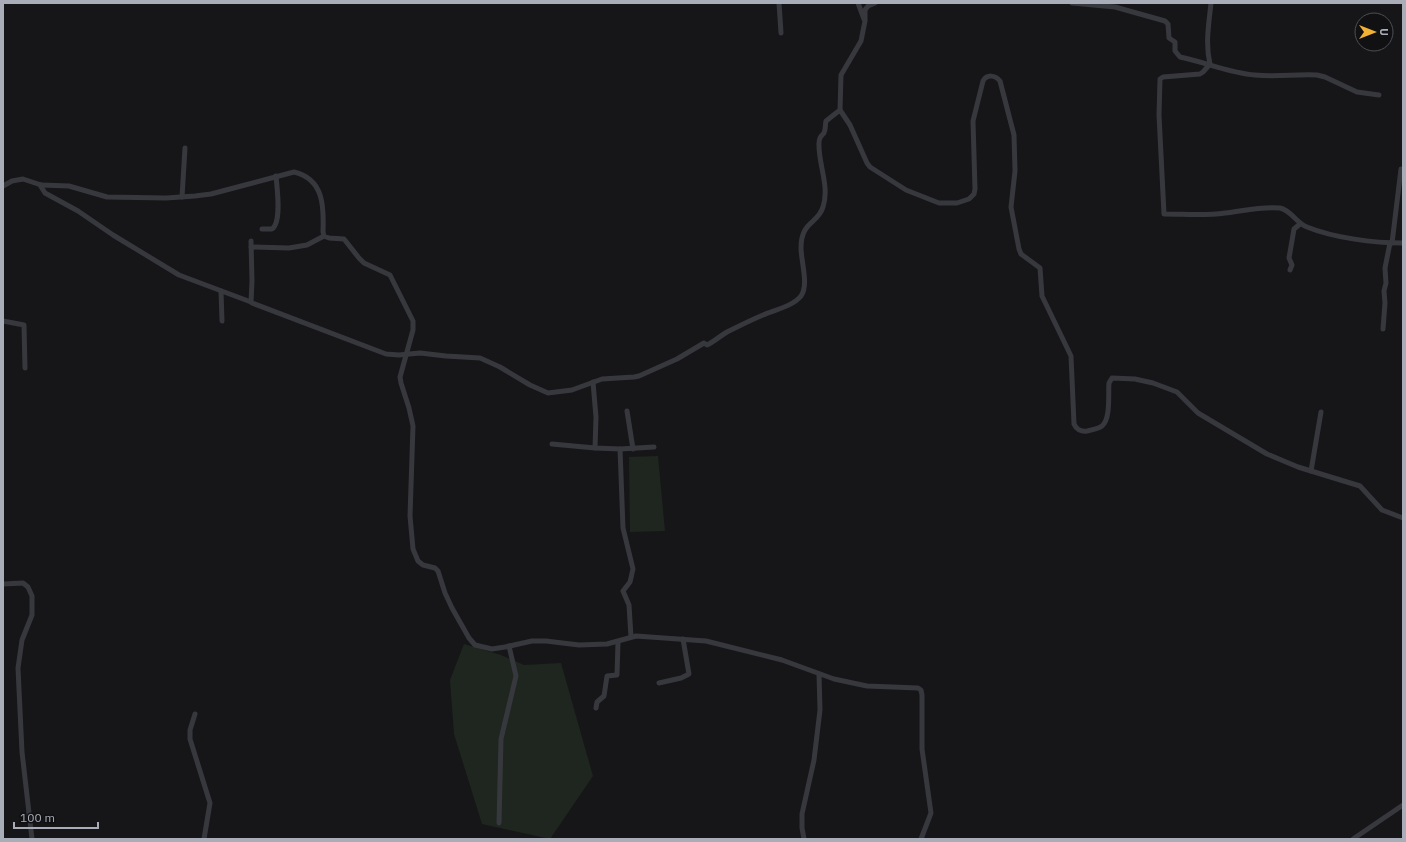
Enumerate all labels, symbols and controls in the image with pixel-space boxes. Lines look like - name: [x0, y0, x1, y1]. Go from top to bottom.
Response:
- north arrow: [1354, 12, 1394, 52]
- text: U: [1377, 28, 1391, 36]
- scale bar: [14, 804, 98, 830]
- text: 100 m: [20, 810, 55, 825]

